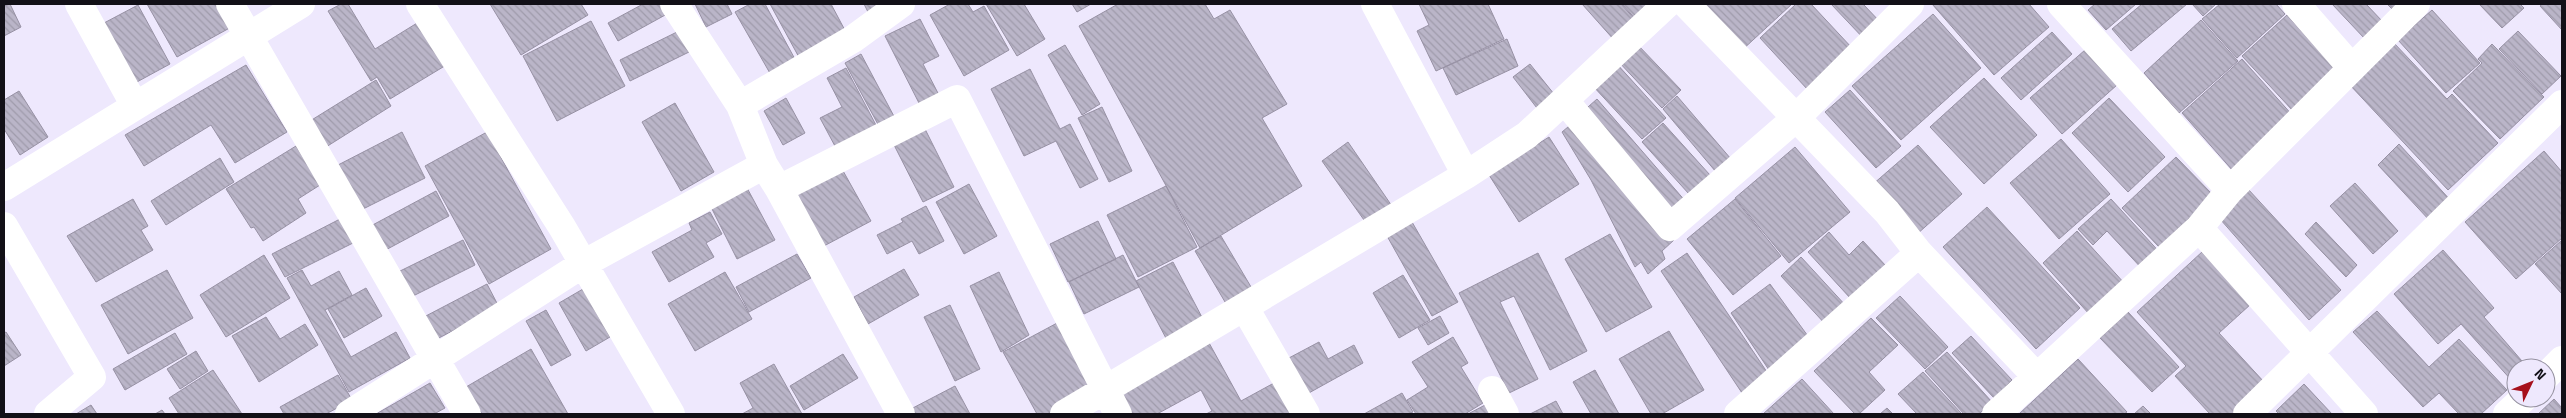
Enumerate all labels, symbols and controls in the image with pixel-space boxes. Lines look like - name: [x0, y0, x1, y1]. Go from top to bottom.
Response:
- north arrow: [2506, 358, 2556, 408]
- text: N: [2530, 363, 2552, 385]

